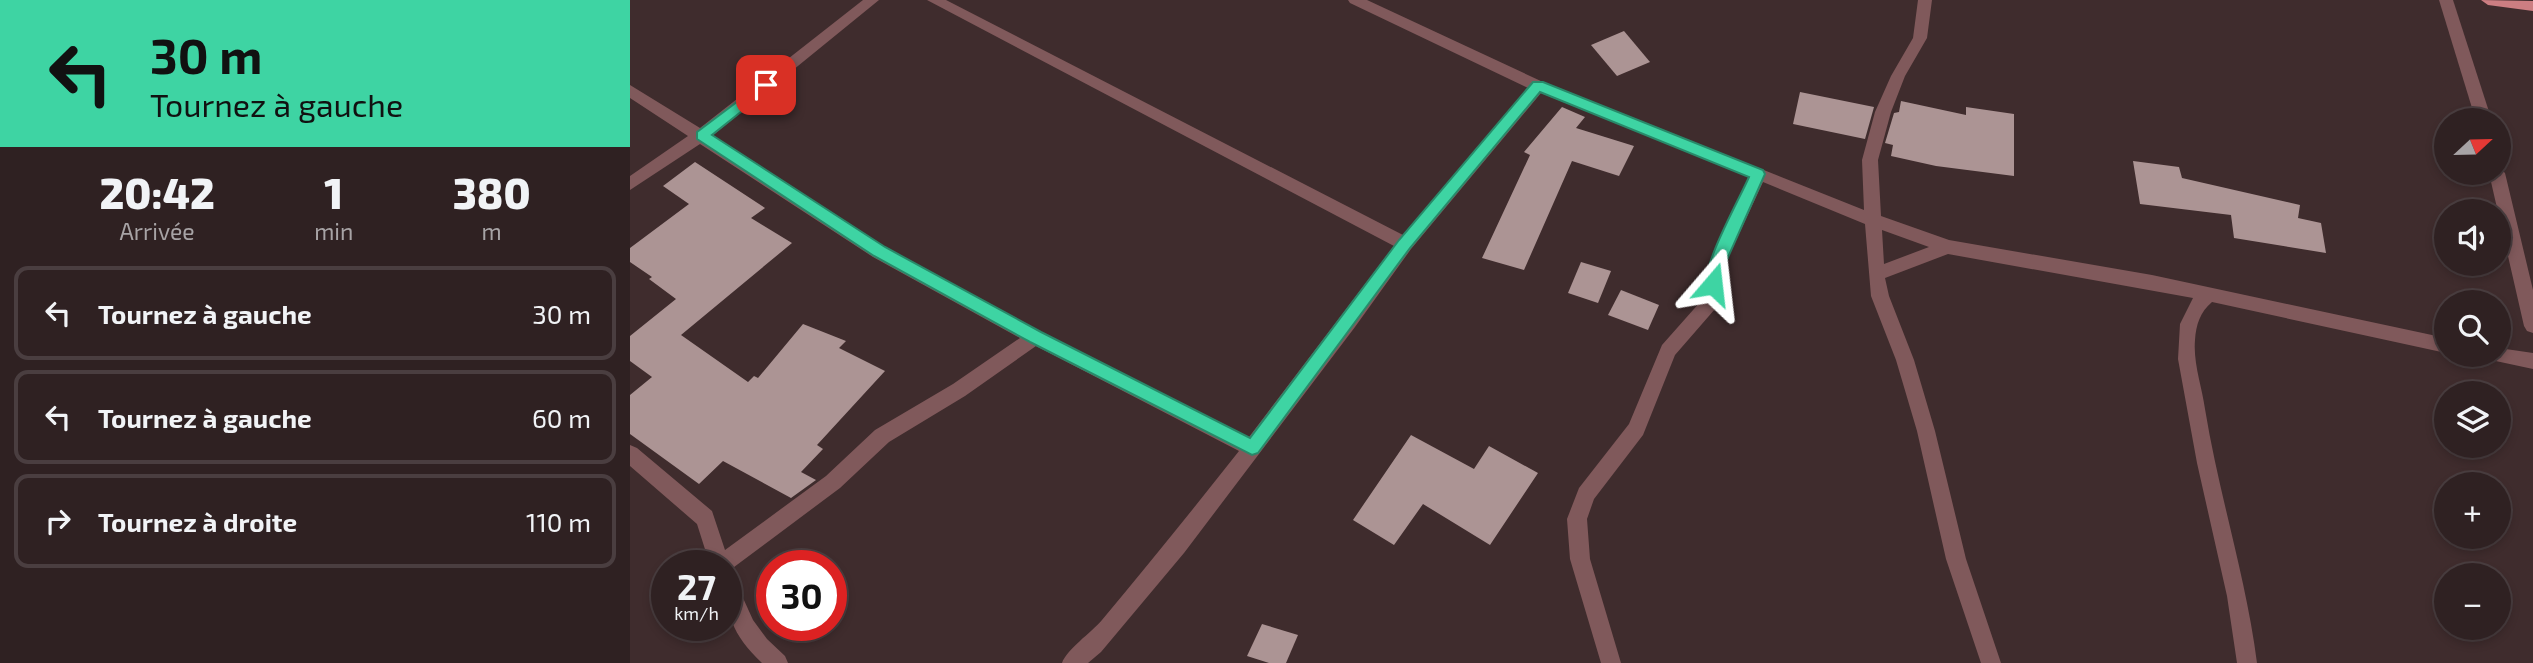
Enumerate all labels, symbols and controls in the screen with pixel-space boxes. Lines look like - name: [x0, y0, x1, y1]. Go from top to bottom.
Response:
- text: 30 m: [150, 25, 262, 84]
- icon: left: [35, 28, 126, 119]
- pin: [736, 55, 796, 115]
- icon: arrive: [747, 66, 785, 104]
- text: Tournez à gauche: [150, 85, 403, 123]
- north arrow: [2434, 108, 2511, 186]
- map controls: [2434, 108, 2511, 640]
- text: 20:42: [99, 167, 215, 217]
- text: 1: [324, 167, 343, 217]
- text: 380: [453, 167, 531, 217]
- button: sound: [2434, 199, 2511, 276]
- text: Arrivée: [119, 217, 195, 245]
- text: min: [314, 217, 353, 245]
- text: m: [482, 217, 502, 245]
- position arrow: [1676, 247, 1750, 321]
- button: search: [2434, 290, 2511, 367]
- icon: left: [39, 294, 77, 332]
- text: Tournez à gauche: [98, 298, 312, 329]
- text: 30 m: [532, 298, 591, 329]
- button: layers: [2434, 381, 2511, 458]
- icon: left: [39, 398, 77, 436]
- text: Tournez à gauche: [98, 402, 312, 433]
- text: 60 m: [532, 402, 591, 433]
- button: +: [2434, 472, 2511, 549]
- icon: right: [39, 502, 77, 540]
- text: Tournez à droite: [98, 506, 297, 537]
- text: 110 m: [526, 506, 591, 537]
- speed limit sign: 30: [756, 550, 847, 641]
- button: −: [2434, 563, 2511, 640]
- text: 27: [677, 565, 716, 607]
- text: km/h: [674, 602, 719, 624]

